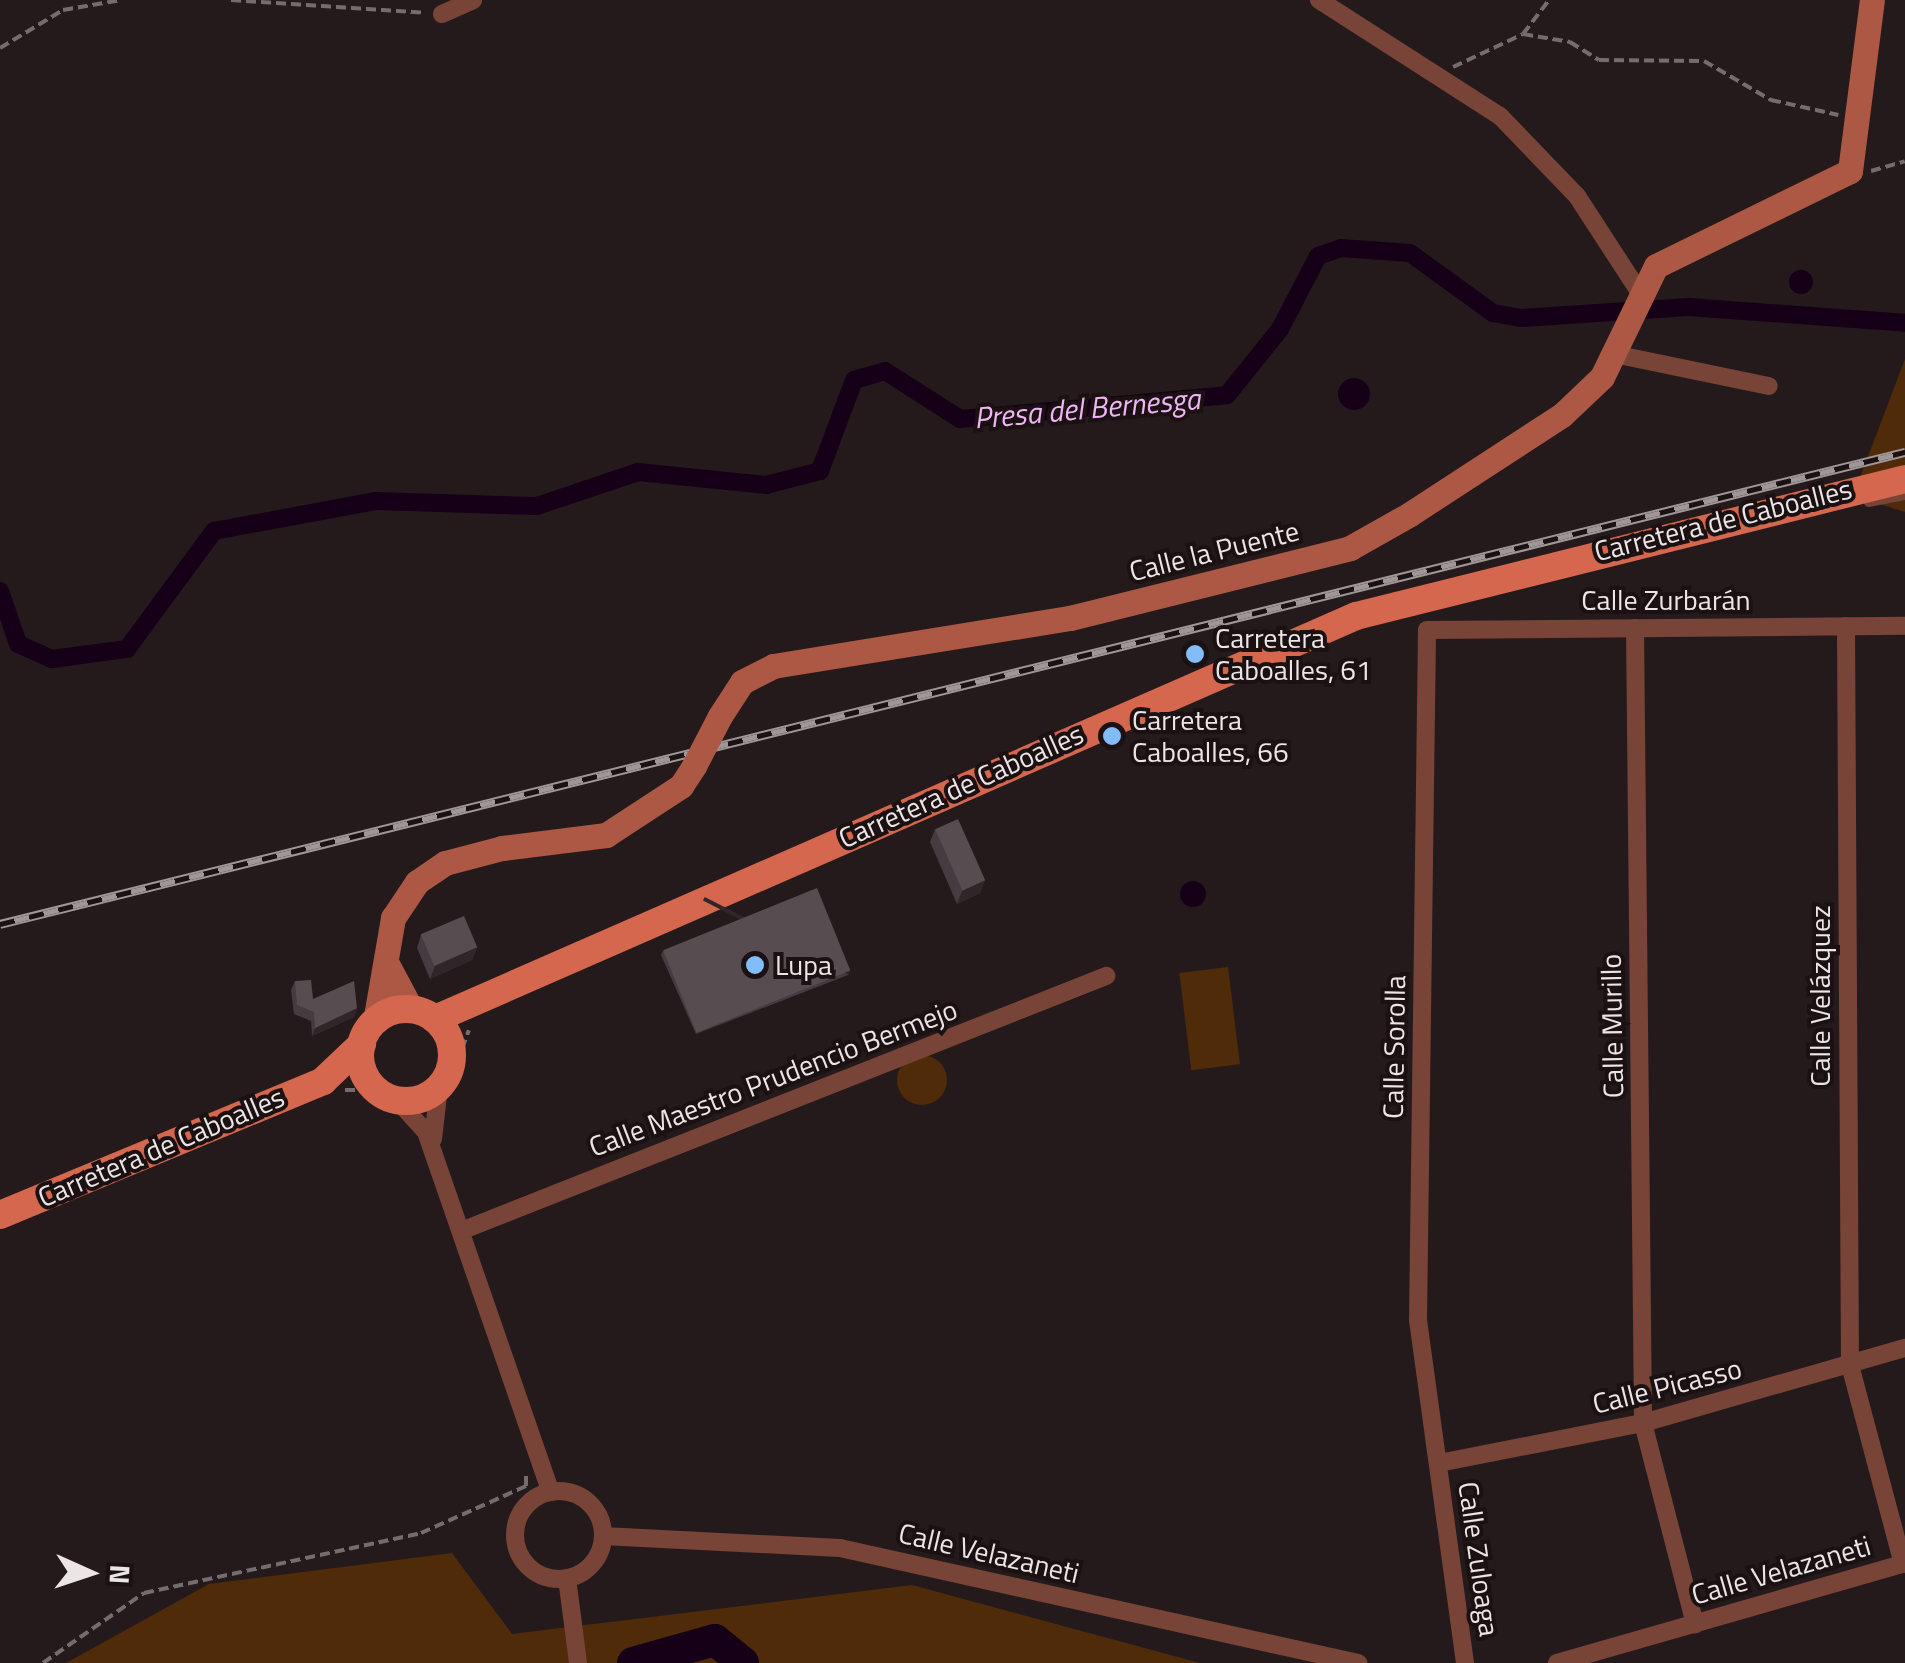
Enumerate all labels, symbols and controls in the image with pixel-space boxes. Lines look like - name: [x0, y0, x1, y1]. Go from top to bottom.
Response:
- water label: Presa del Bernesga: [972, 380, 1202, 436]
- street label: Carretera de Caboalles: [1591, 472, 1855, 568]
- street label: Calle la Puente: [1126, 514, 1302, 588]
- street label: Calle Zurbarán: [1581, 583, 1751, 617]
- place label: Carretera Caboalles, 61: [1215, 621, 1372, 687]
- marker: Carretera Caboalles, 61: [1184, 643, 1206, 665]
- place label: Carretera Caboalles, 66: [1132, 703, 1289, 769]
- street label: Carretera de Caboalles: [833, 717, 1089, 855]
- marker: Carretera Caboalles, 66: [1101, 725, 1123, 747]
- street label: Calle Velázquez: [1803, 905, 1837, 1087]
- place label: Lupa: [775, 948, 832, 982]
- marker: Lupa: [744, 954, 766, 976]
- street label: Calle Murillo: [1594, 954, 1630, 1098]
- street label: Calle Sorolla: [1376, 975, 1412, 1119]
- street label: Calle Maestro Prudencio Bermejo: [584, 992, 962, 1164]
- street label: Carretera de Caboalles: [33, 1080, 289, 1214]
- street label: Calle Picasso: [1589, 1351, 1745, 1421]
- street label: Calle Zuloaga: [1452, 1480, 1506, 1638]
- street label: Calle Velazaneti: [895, 1516, 1083, 1590]
- north arrow: [40, 1523, 140, 1623]
- street label: Calle Velazaneti: [1688, 1528, 1874, 1612]
- text: N: [98, 1564, 142, 1585]

